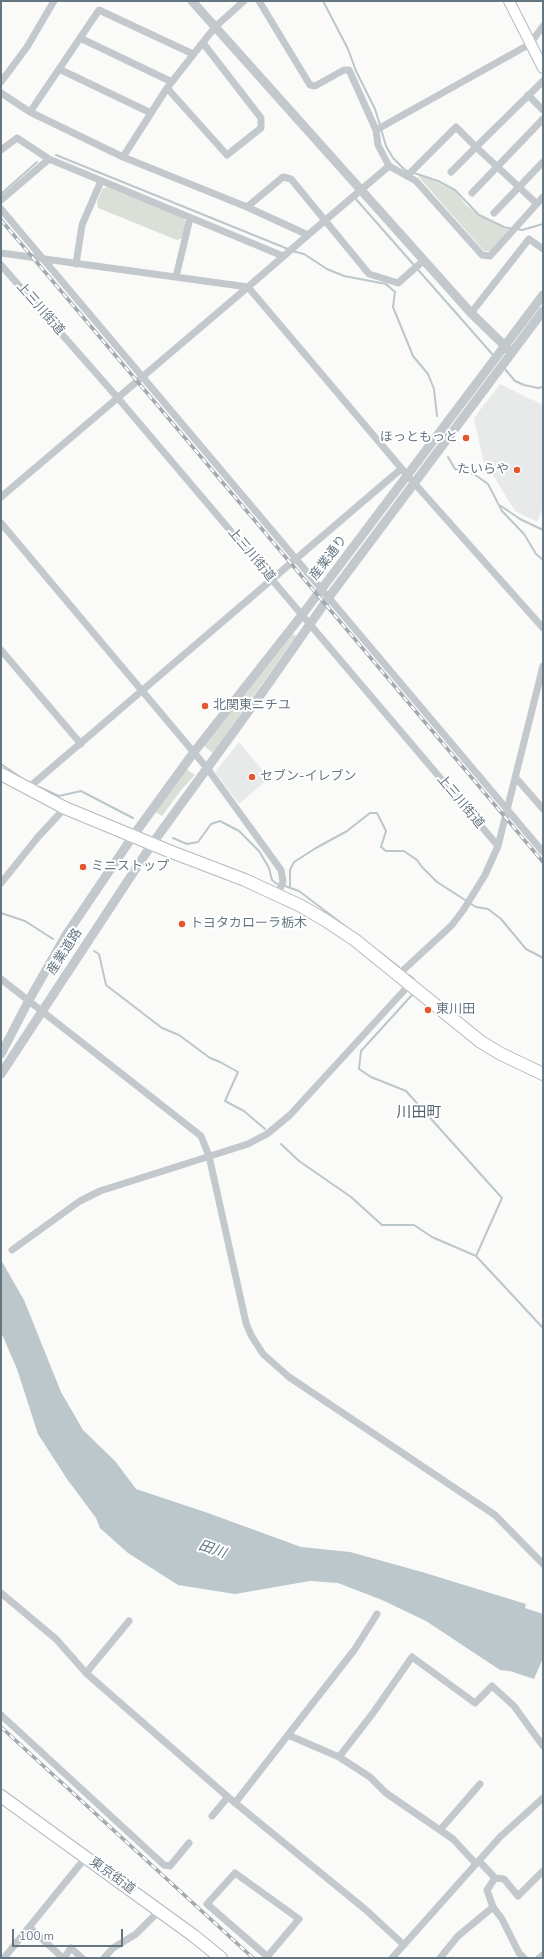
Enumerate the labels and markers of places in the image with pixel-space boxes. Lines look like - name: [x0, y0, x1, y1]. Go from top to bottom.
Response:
- place label: ほっともっと: [380, 430, 458, 446]
- marker: ほっともっと: [461, 433, 471, 443]
- place label: たいらや: [457, 462, 509, 478]
- marker: たいらや: [512, 465, 522, 475]
- place label: 北関東ニチユ: [213, 698, 291, 714]
- marker: 北関東ニチユ: [200, 701, 210, 711]
- place label: セブン-イレブン: [260, 769, 357, 785]
- marker: セブン-イレブン: [247, 772, 257, 782]
- place label: ミニストップ: [91, 859, 169, 875]
- marker: ミニストップ: [78, 862, 88, 872]
- place label: トヨタカローラ栃木: [190, 916, 307, 932]
- marker: トヨタカローラ栃木: [177, 919, 187, 929]
- place label: 東川田: [436, 1002, 475, 1018]
- marker: 東川田: [423, 1005, 433, 1015]

